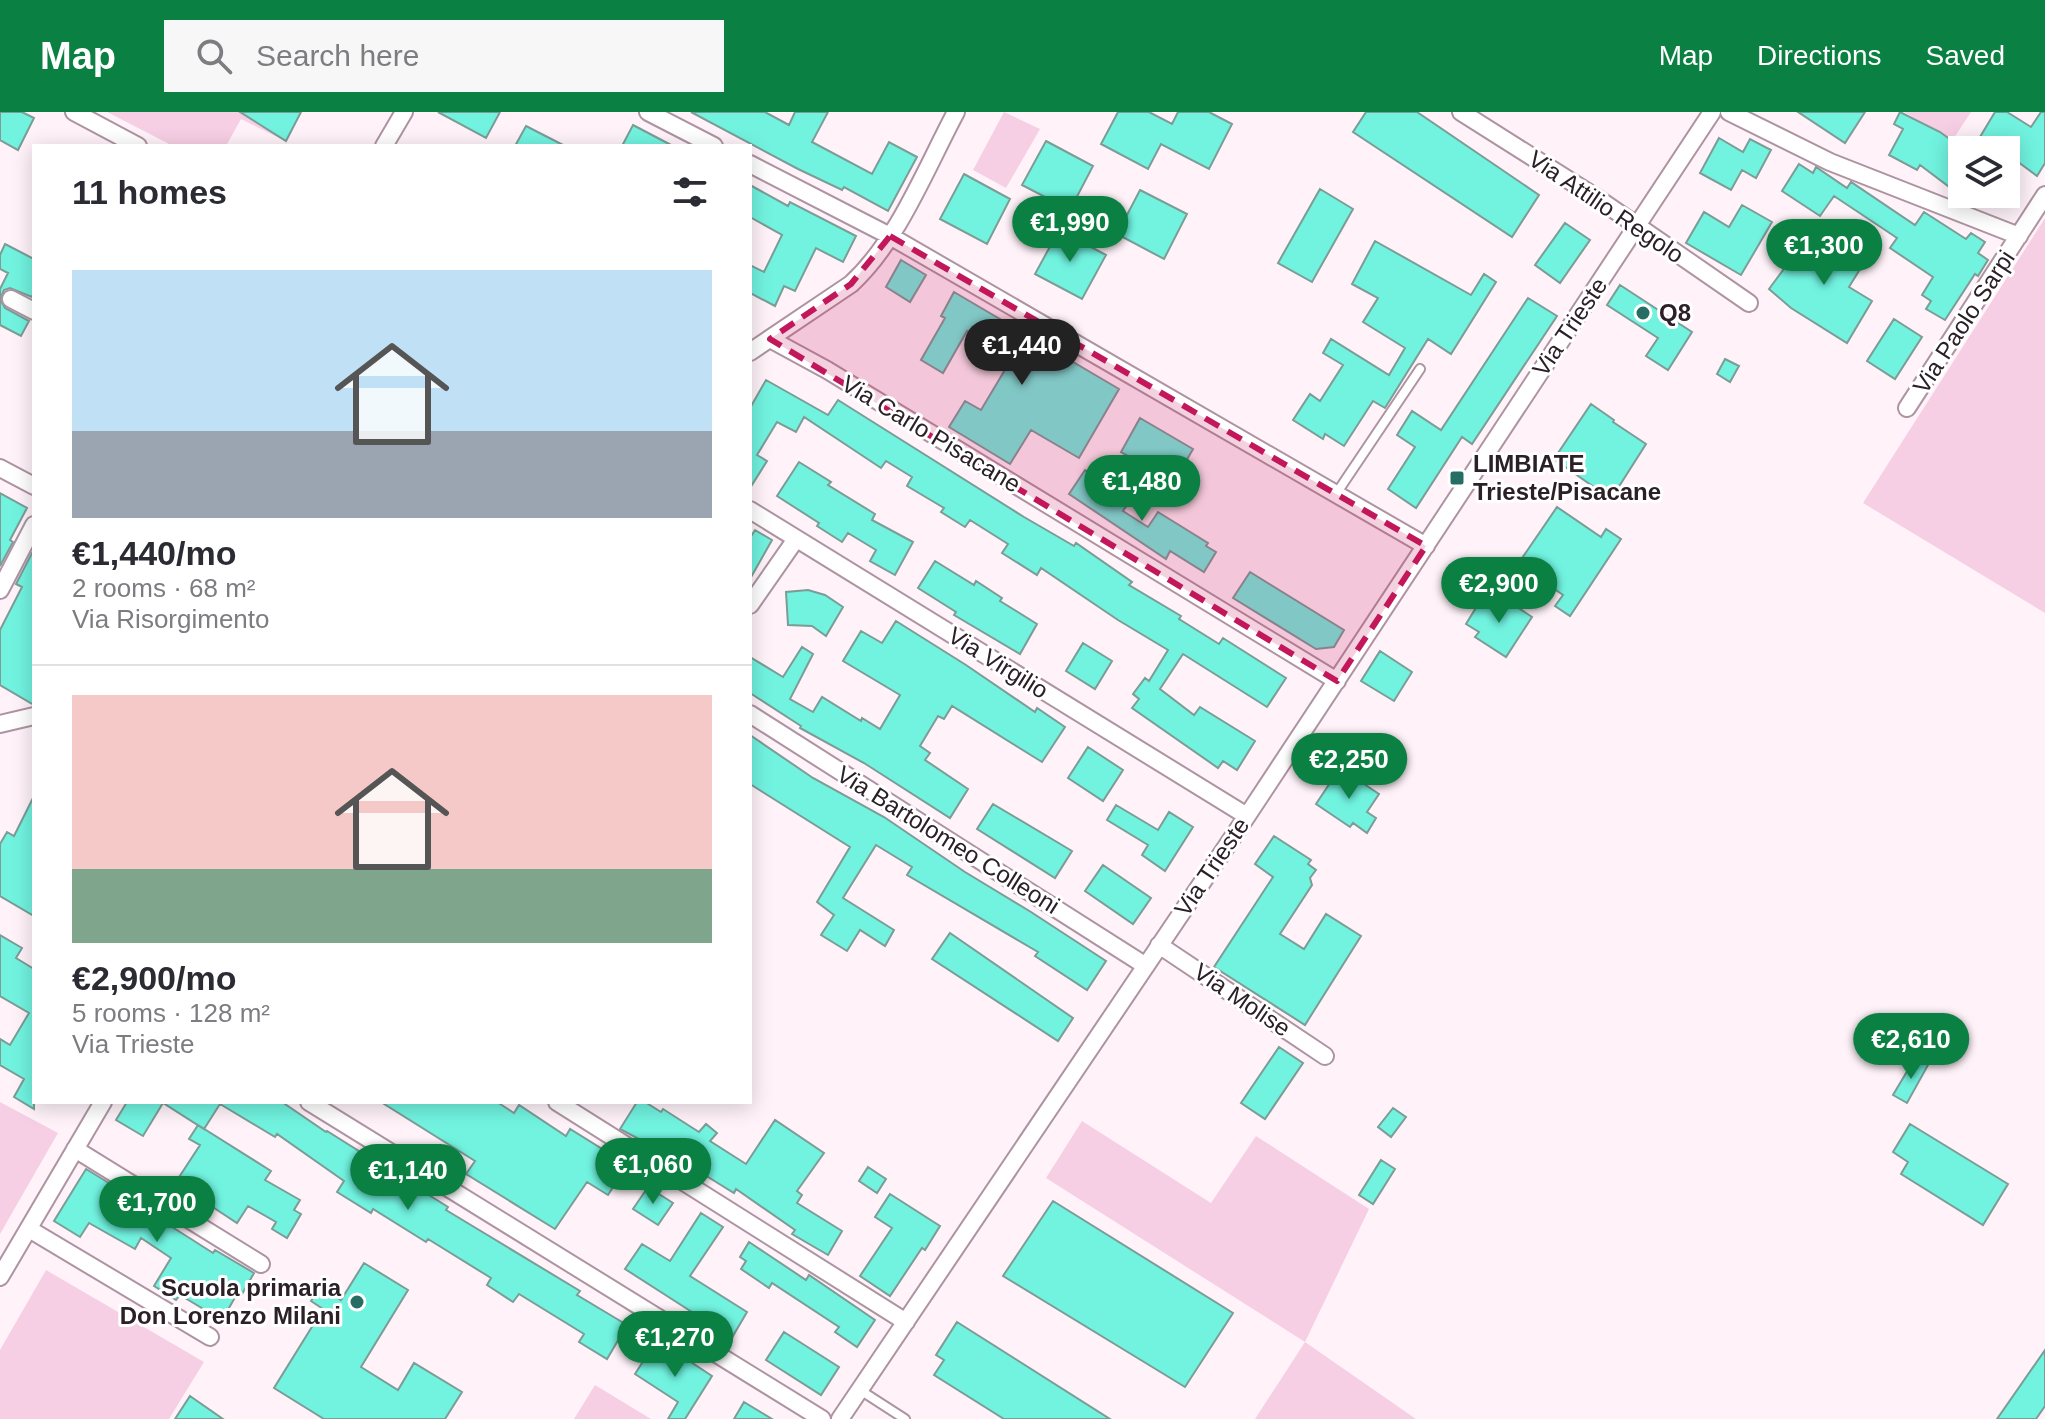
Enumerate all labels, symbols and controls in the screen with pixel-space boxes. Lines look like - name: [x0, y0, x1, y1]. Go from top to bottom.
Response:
- search box: [164, 20, 724, 92]
- icon: search: [192, 34, 236, 78]
- text: Map: [40, 35, 116, 77]
- text: Search here: [256, 39, 419, 72]
- text: Map: [1659, 40, 1713, 71]
- text: Directions: [1757, 40, 1882, 71]
- text: Saved: [1926, 40, 2005, 71]
- map controls: [1948, 136, 2020, 208]
- button: layers: [1948, 136, 2020, 208]
- street label: Via Attilio Regolo: [1524, 145, 1689, 268]
- icon: filters: [668, 170, 712, 214]
- text: 11 homes: [72, 173, 227, 211]
- pin: €1,990: [1005, 196, 1135, 264]
- text: €1,990: [1030, 207, 1110, 237]
- pin: €1,300: [1759, 219, 1889, 287]
- text: €1,300: [1784, 230, 1864, 260]
- street label: Via Paolo Sarpi: [1907, 245, 2020, 398]
- street label: Via Trieste: [1527, 272, 1612, 381]
- place label: Q8: [1659, 299, 1691, 326]
- marker: Q8: [1634, 304, 1652, 322]
- pin: €1,440: [957, 319, 1087, 387]
- icon: home: [320, 322, 464, 466]
- text: €1,440: [982, 330, 1062, 360]
- street label: Via Carlo Pisacane: [837, 370, 1026, 498]
- place label: LIMBIATE Trieste/Pisacane: [1473, 450, 1661, 505]
- pin: €1,480: [1077, 455, 1207, 523]
- text: €1,480: [1102, 466, 1182, 496]
- marker: LIMBIATE Trieste/Pisacane: [1448, 469, 1466, 487]
- text: €1,440/mo: [72, 534, 236, 572]
- pin: €2,900: [1434, 557, 1564, 625]
- text: €2,900: [1459, 568, 1539, 598]
- text: 2 rooms · 68 m²: [72, 573, 256, 603]
- text: Via Risorgimento: [72, 604, 270, 634]
- street label: Via Virgilio: [943, 621, 1053, 704]
- pin: €2,250: [1284, 733, 1414, 801]
- text: €2,250: [1309, 744, 1389, 774]
- icon: home: [320, 747, 464, 891]
- street label: Via Bartolomeo Colleoni: [832, 760, 1064, 919]
- street label: Via Trieste: [1169, 812, 1254, 921]
- street label: Via Molise: [1189, 958, 1296, 1042]
- text: €2,900/mo: [72, 959, 236, 997]
- text: 5 rooms · 128 m²: [72, 998, 270, 1028]
- pin: €2,610: [1846, 1013, 1976, 1081]
- text: €2,610: [1871, 1024, 1951, 1054]
- text: Via Trieste: [72, 1029, 194, 1059]
- pin: €1,060: [588, 1138, 718, 1206]
- pin: €1,140: [343, 1144, 473, 1212]
- text: €1,060: [613, 1149, 693, 1179]
- text: €1,140: [368, 1155, 448, 1185]
- pin: €1,700: [92, 1176, 222, 1244]
- text: €1,700: [117, 1187, 197, 1217]
- place label: Scuola primaria Don Lorenzo Milani: [120, 1274, 342, 1329]
- marker: Scuola primaria Don Lorenzo Milani: [348, 1293, 366, 1311]
- pin: €1,270: [610, 1311, 740, 1379]
- text: €1,270: [635, 1322, 715, 1352]

